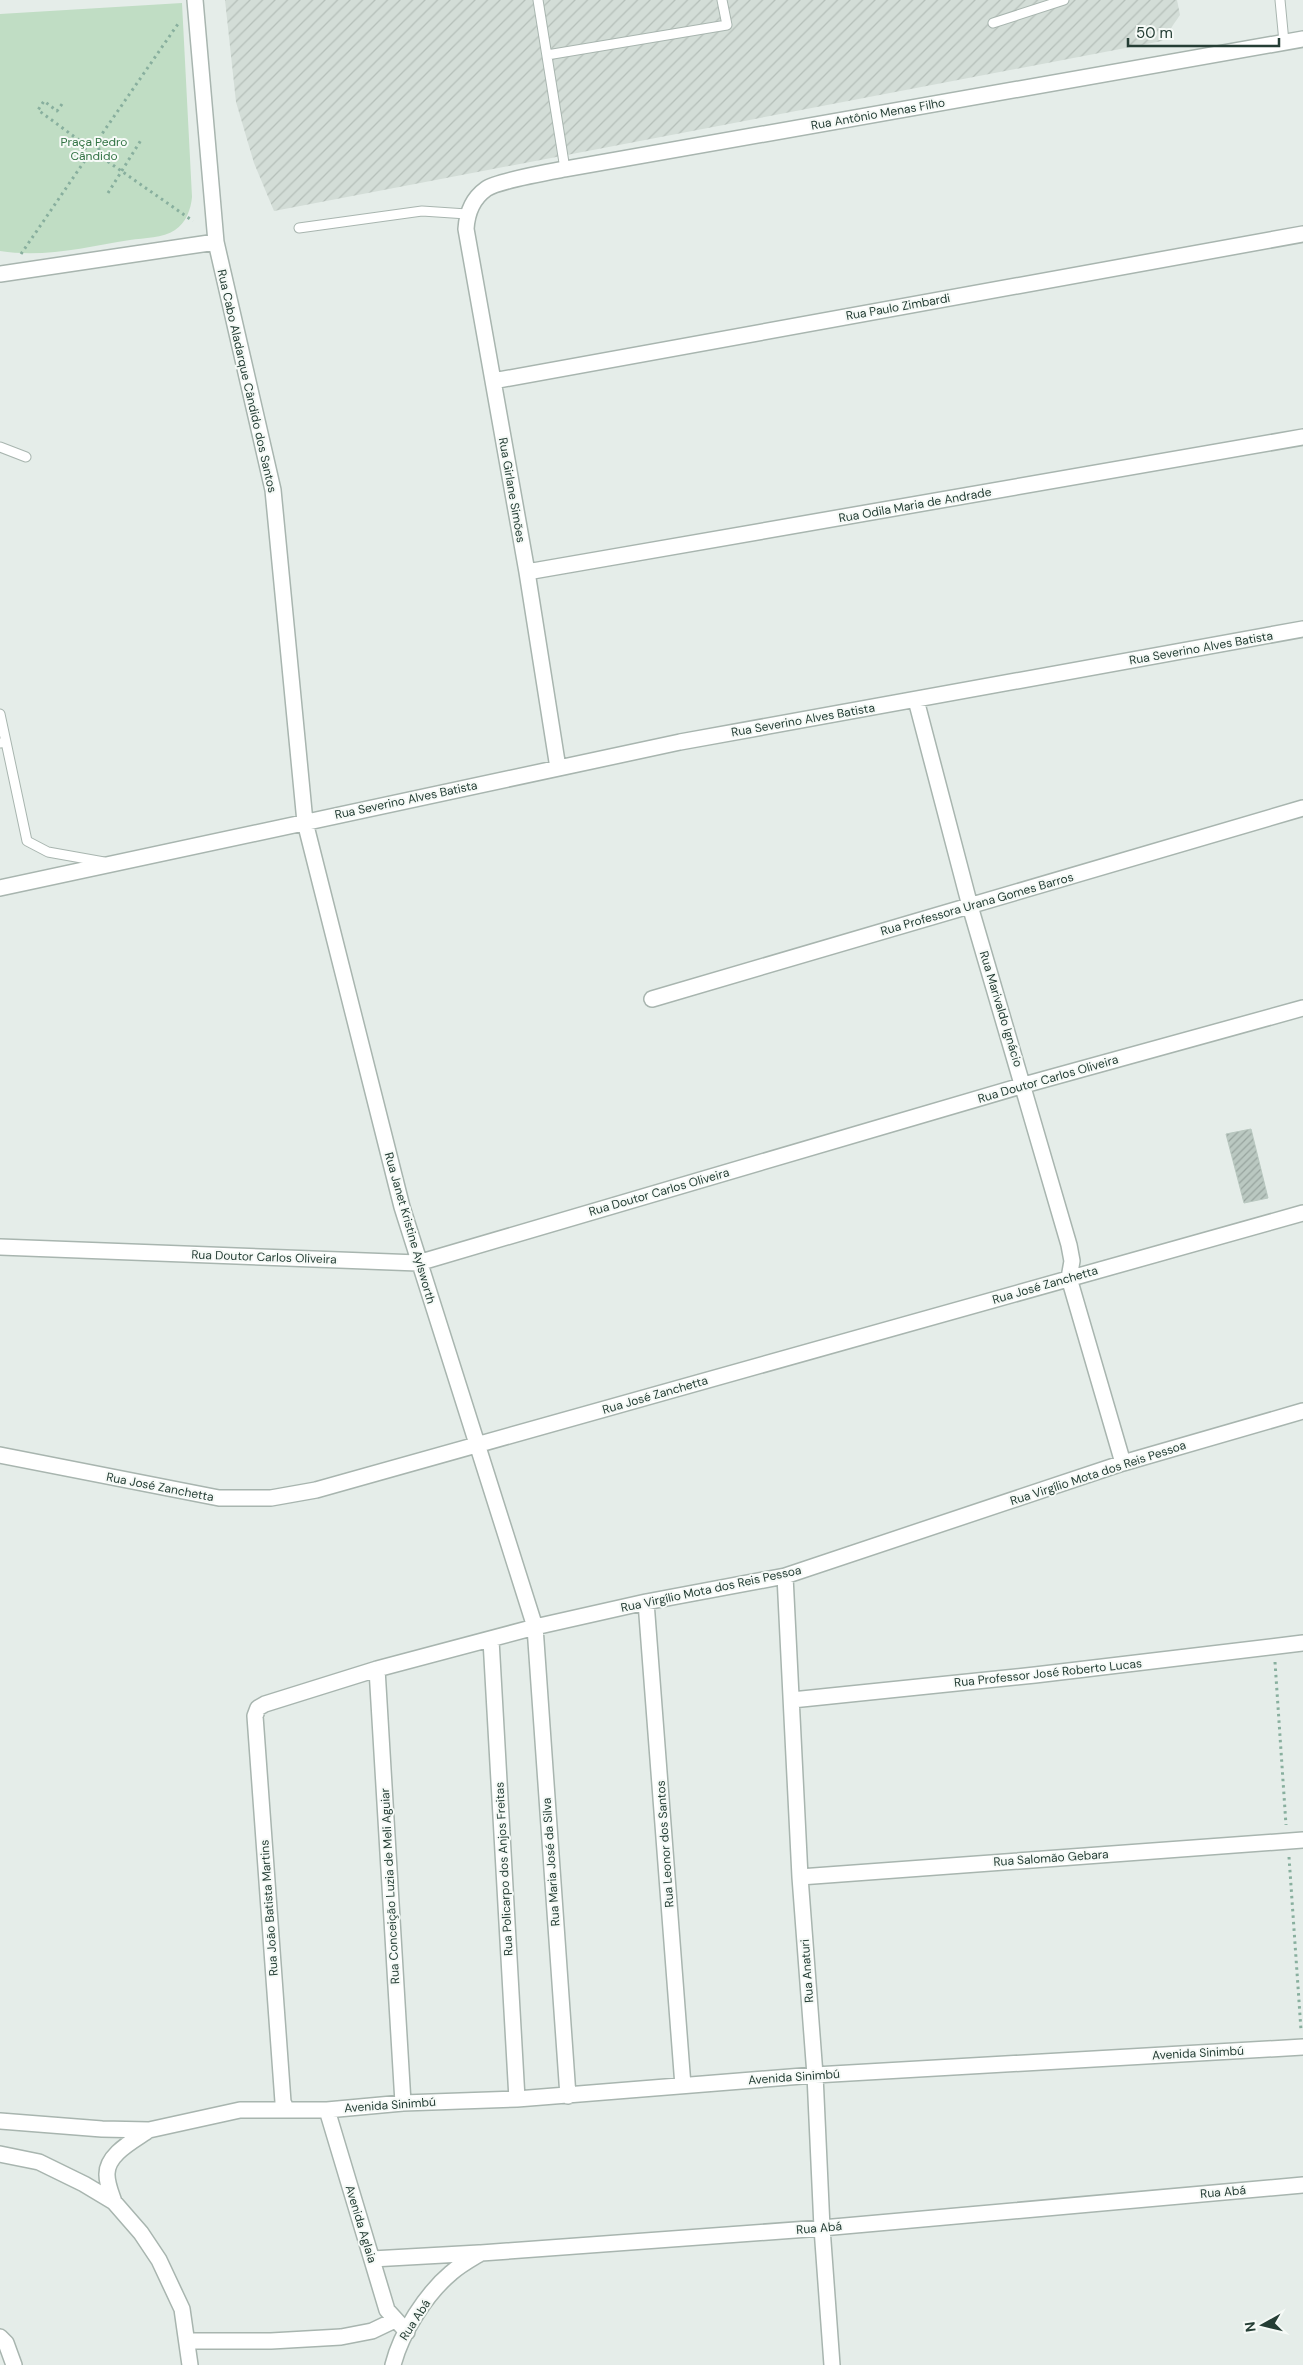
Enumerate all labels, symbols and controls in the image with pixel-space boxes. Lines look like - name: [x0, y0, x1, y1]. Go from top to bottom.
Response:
- scale bar: [1128, 15, 1279, 47]
- text: 50 m: [1136, 23, 1173, 43]
- street label: Rua Antônio Menas Filho: [810, 94, 946, 134]
- park label: Praça Pedro Cândido: [61, 134, 127, 164]
- street label: Rua Cabo Aladarque Cândido dos Santos: [213, 268, 281, 494]
- street label: Rua Paulo Zimbardi: [845, 290, 951, 324]
- street label: Rua Girlane Simões: [495, 436, 529, 544]
- street label: Rua Odila Maria de Andrade: [837, 484, 993, 526]
- street label: Rua Severino Alves Batista: [1128, 627, 1274, 669]
- street label: Rua Severino Alves Batista: [730, 699, 876, 741]
- street label: Rua Severino Alves Batista: [333, 777, 479, 823]
- street label: Rua Professora Urana Gomes Barros: [879, 869, 1075, 939]
- street label: Rua Marivaldo Ignácio: [976, 949, 1026, 1069]
- street label: Rua Doutor Carlos Oliveira: [976, 1051, 1120, 1107]
- street label: Rua Janet Kristine Aylsworth: [381, 1150, 439, 1306]
- street label: Rua Doutor Carlos Oliveira: [587, 1164, 731, 1220]
- street label: Rua Doutor Carlos Oliveira: [191, 1246, 337, 1268]
- street label: Rua José Zanchetta: [990, 1262, 1100, 1308]
- street label: Rua José Zanchetta: [600, 1372, 710, 1418]
- street label: Rua Virgílio Mota dos Reis Pessoa: [1008, 1437, 1188, 1509]
- street label: Rua José Zanchetta: [105, 1469, 215, 1505]
- street label: Rua Virgílio Mota dos Reis Pessoa: [619, 1562, 803, 1616]
- street label: Rua Professor José Roberto Lucas: [953, 1655, 1143, 1691]
- street label: Rua Leonor dos Santos: [653, 1780, 677, 1908]
- street label: Rua Policarpo dos Anjos Freitas: [491, 1782, 517, 1956]
- street label: Rua Conceição Luzia de Meli Aguiar: [377, 1787, 403, 1985]
- street label: Rua Maria José da Silva: [539, 1797, 563, 1927]
- street label: Rua João Batista Martins: [256, 1839, 282, 1977]
- street label: Rua Salomão Gebara: [993, 1846, 1109, 1870]
- street label: Rua Anaturi: [797, 1938, 817, 2003]
- street label: Avenida Sinimbú: [1152, 2043, 1244, 2063]
- street label: Avenida Sinimbú: [748, 2066, 841, 2088]
- street label: Avenida Sinimbú: [344, 2094, 437, 2116]
- street label: Rua Abá: [1200, 2182, 1246, 2202]
- street label: Avenida Aglaia: [342, 2183, 380, 2265]
- street label: Rua Abá: [796, 2218, 842, 2238]
- street label: Rua Abá: [396, 2296, 434, 2344]
- north arrow: [1238, 2300, 1288, 2350]
- text: N: [1241, 2320, 1260, 2333]

